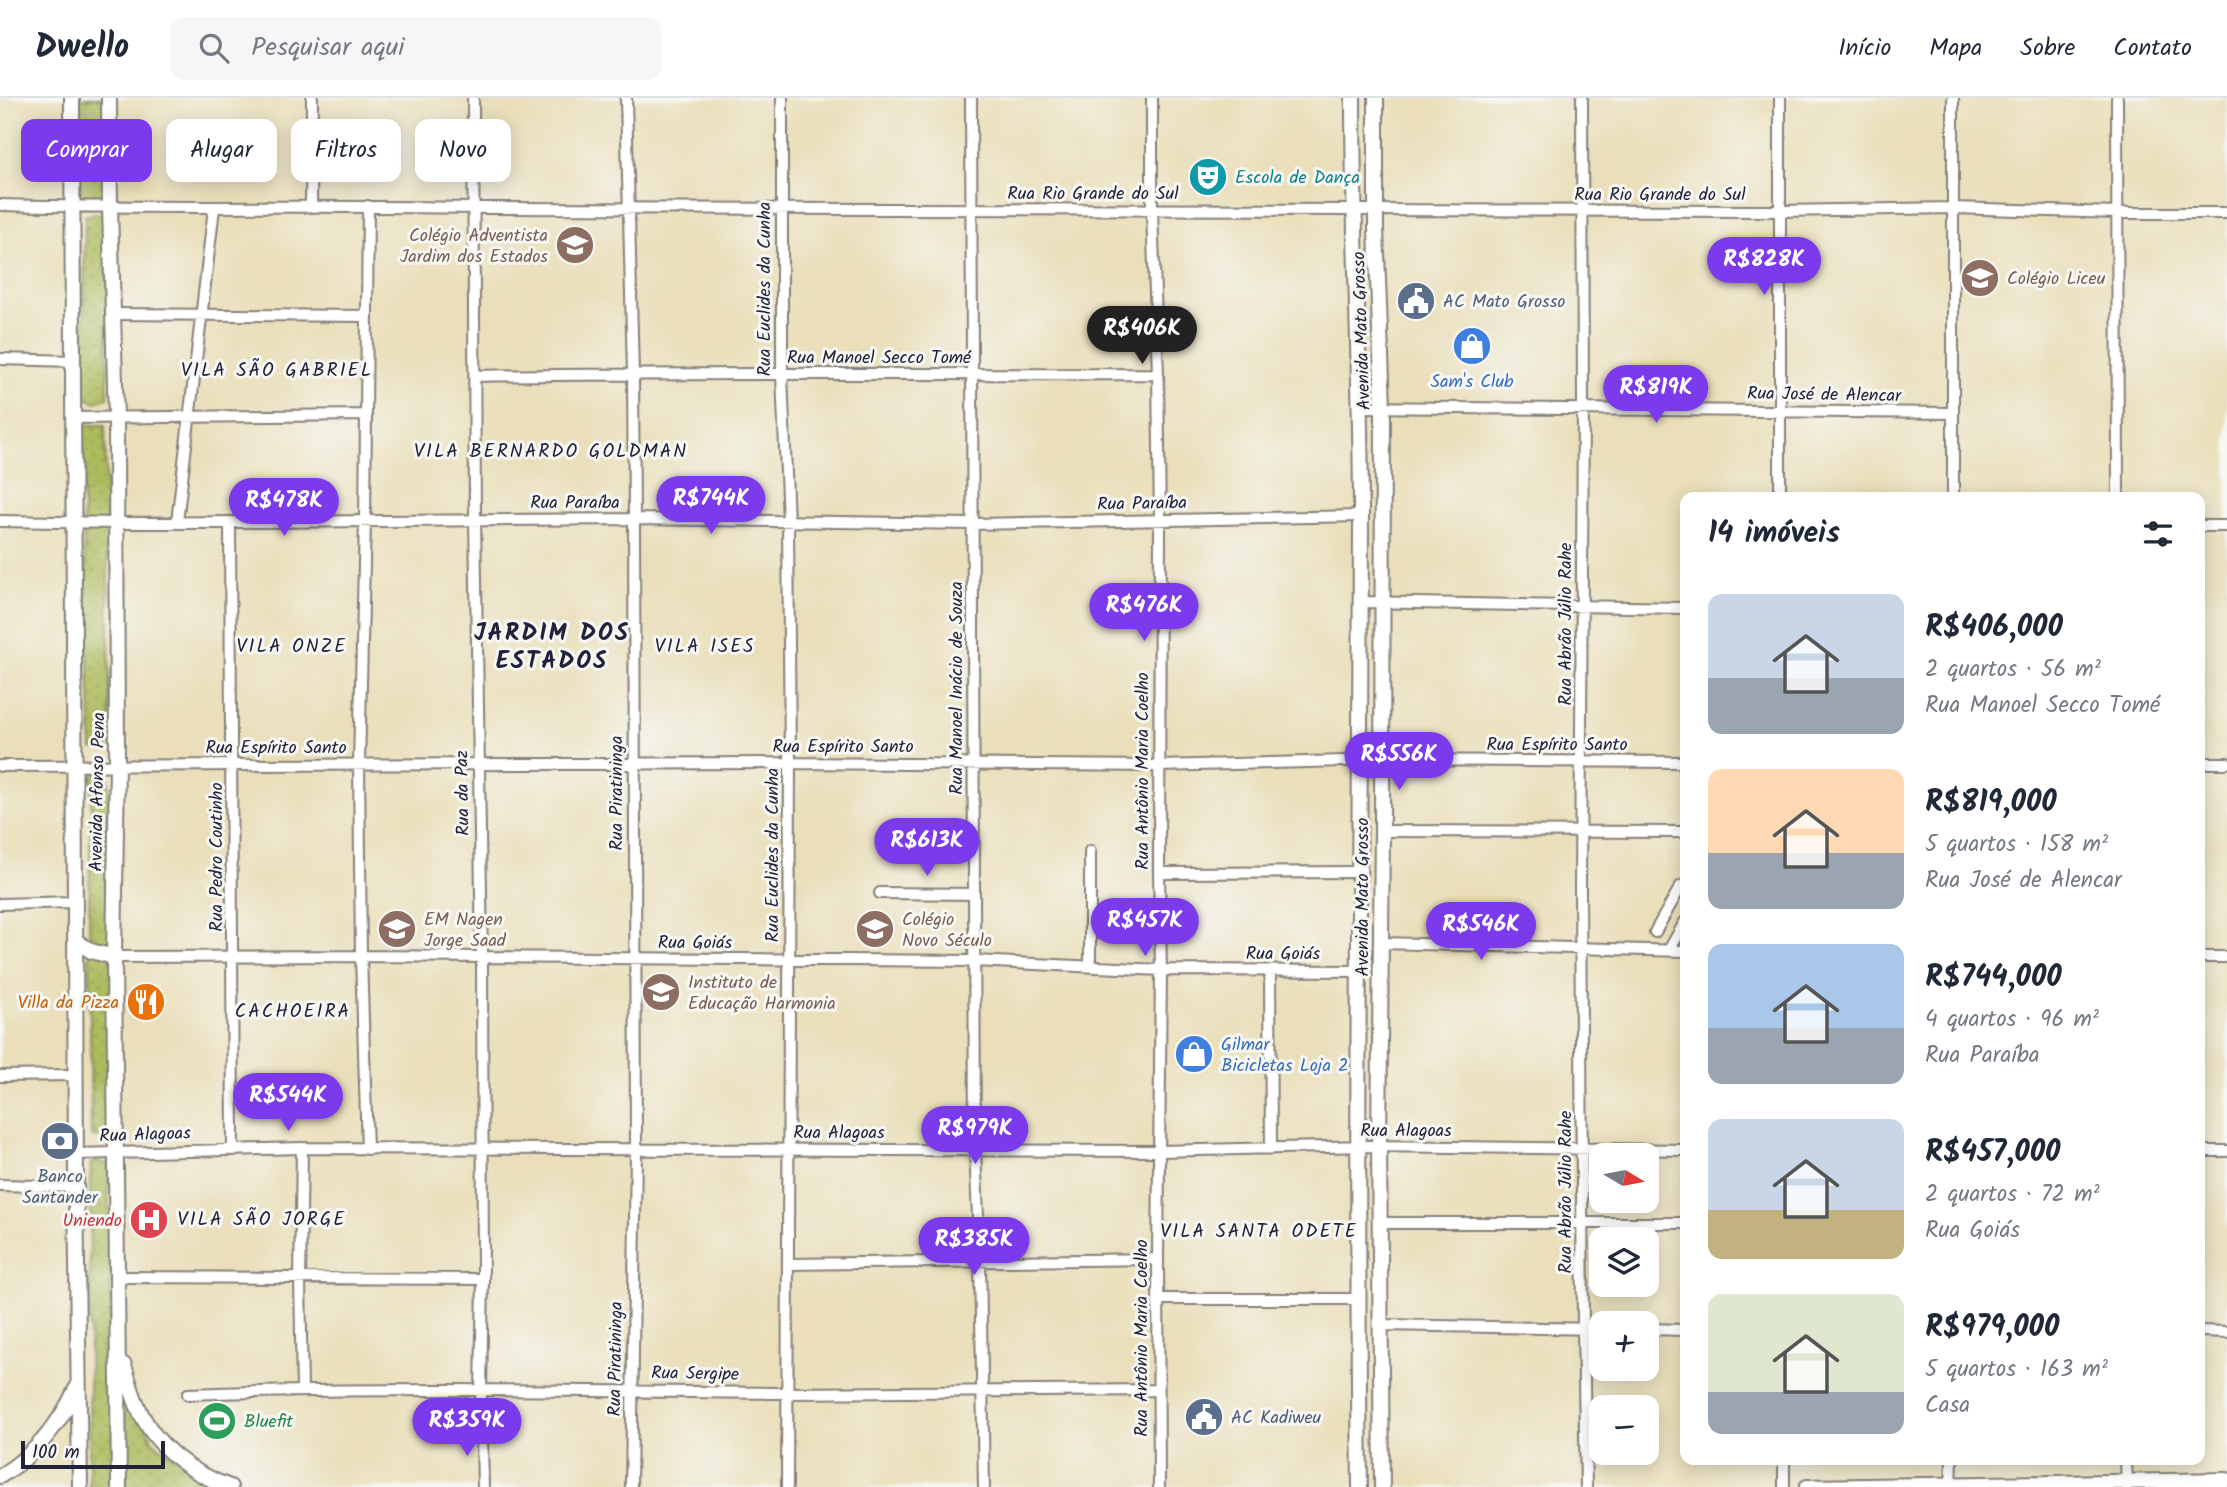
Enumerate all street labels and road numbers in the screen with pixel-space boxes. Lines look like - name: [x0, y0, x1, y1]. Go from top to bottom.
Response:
- street label: Rua Rio Grande do Sul: [1007, 180, 1179, 209]
- street label: Rua Rio Grande do Sul: [1574, 181, 1746, 210]
- street label: Rua Euclides da Cunha: [751, 202, 780, 376]
- street label: Avenida Mato Grosso: [1345, 251, 1380, 411]
- street label: Rua Manoel Secco Tomé: [787, 344, 972, 373]
- street label: Rua José de Alencar: [1747, 380, 1902, 411]
- street label: Rua Paraíba: [530, 489, 620, 518]
- street label: Rua Paraíba: [1097, 489, 1187, 520]
- street label: Rua Abrão Júlio Rahe: [1552, 543, 1581, 705]
- street label: Rua Manoel Inácio de Souza: [943, 581, 972, 795]
- street label: Rua Antônio Maria Coelho: [1129, 672, 1158, 870]
- street label: Avenida Afonso Pena: [83, 712, 114, 872]
- street label: Rua Espírito Santo: [1486, 731, 1628, 760]
- street label: Rua Espírito Santo: [772, 733, 914, 762]
- street label: Rua Espírito Santo: [205, 734, 347, 763]
- street label: Rua Piratininga: [603, 735, 632, 851]
- street label: Rua da Paz: [448, 750, 479, 836]
- street label: Rua Euclides da Cunha: [759, 768, 788, 942]
- street label: Rua Pedro Coutinho: [203, 782, 232, 932]
- street label: Avenida Mato Grosso: [1349, 818, 1378, 976]
- street label: Rua Goiás: [658, 929, 733, 958]
- street label: Rua Goiás: [1246, 940, 1321, 969]
- street label: Rua Abrão Júlio Rahe: [1552, 1111, 1581, 1273]
- street label: Rua Alagoas: [1360, 1117, 1452, 1146]
- street label: Rua Alagoas: [99, 1119, 192, 1152]
- street label: Rua Alagoas: [793, 1119, 885, 1148]
- street label: Rua Antônio Maria Coelho: [1128, 1239, 1157, 1437]
- street label: Rua Piratininga: [601, 1301, 632, 1417]
- street label: Rua Sergipe: [651, 1359, 739, 1390]

